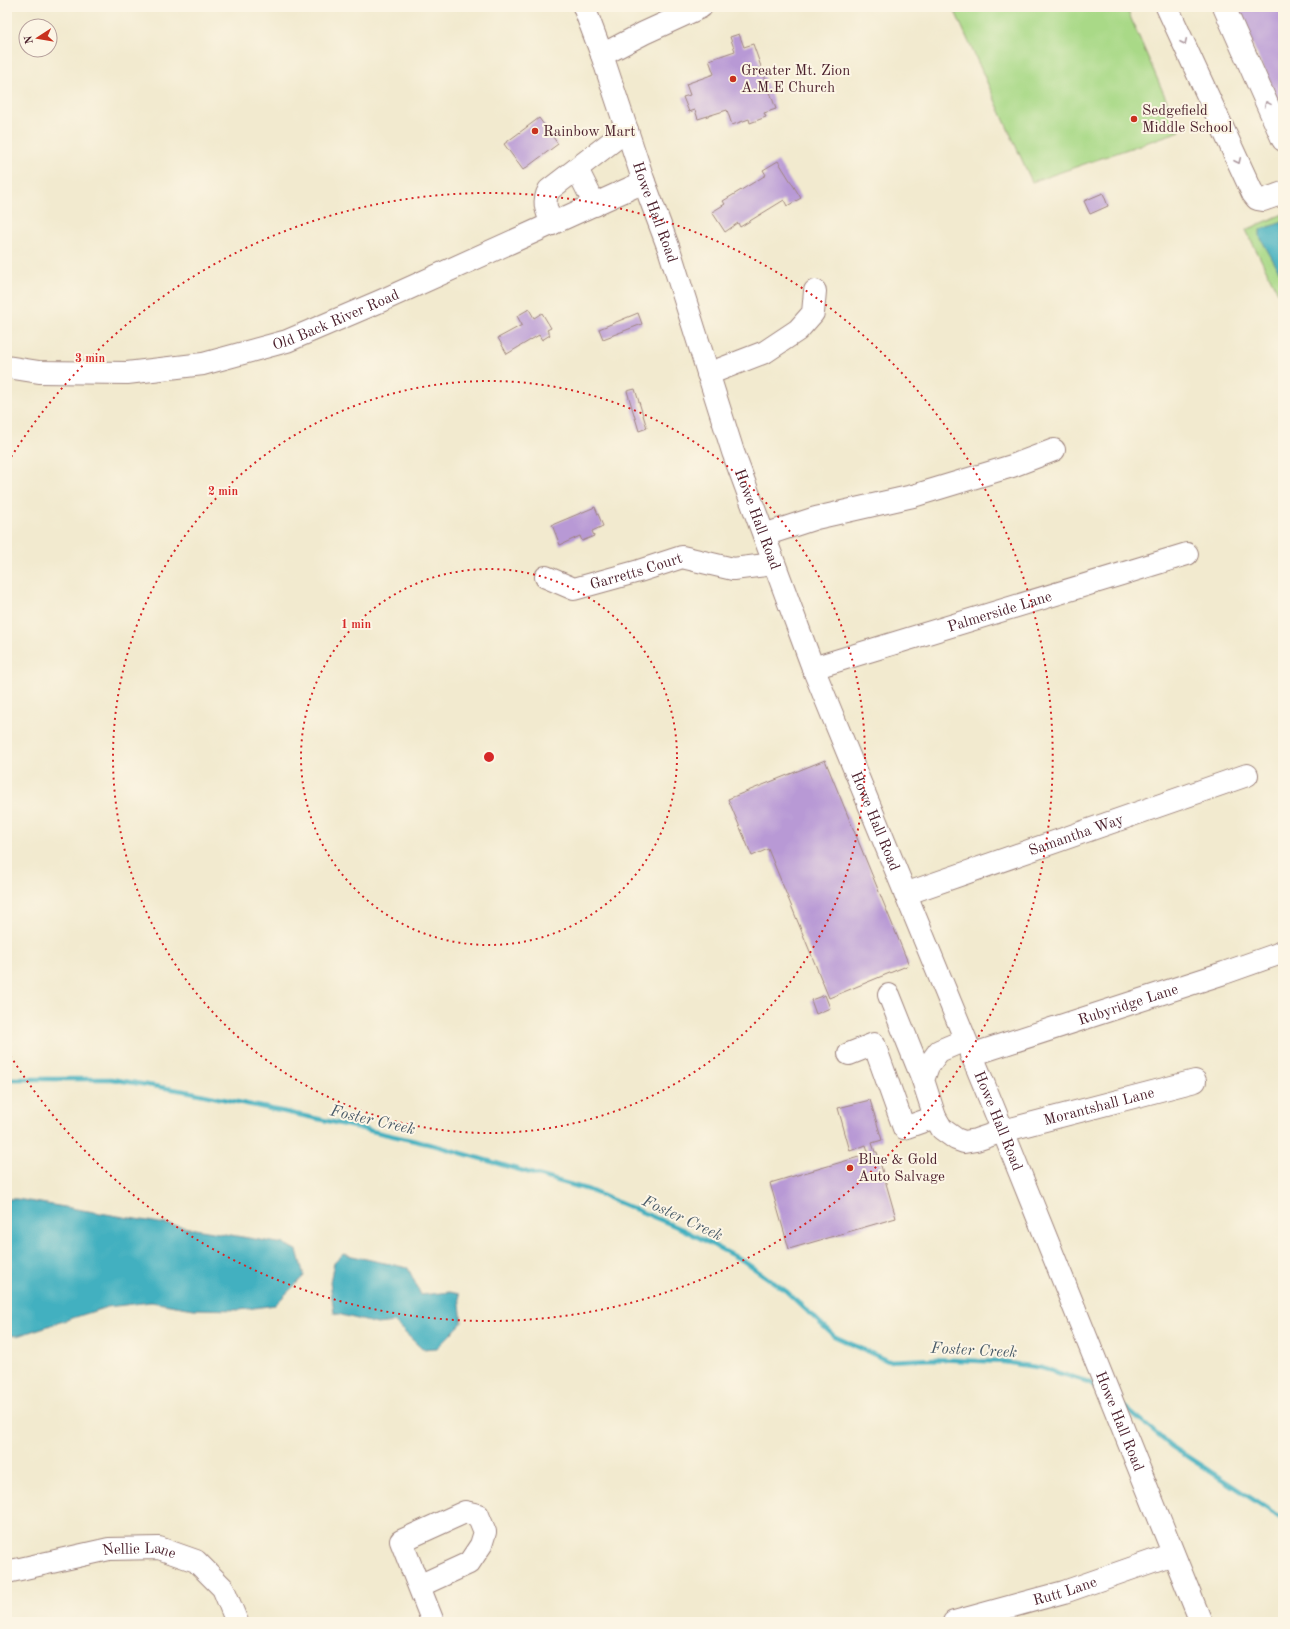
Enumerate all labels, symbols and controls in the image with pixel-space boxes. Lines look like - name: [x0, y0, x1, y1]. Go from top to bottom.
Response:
- north arrow: [18, 18, 58, 58]
- text: N: [23, 34, 36, 45]
- one-way arrow: [1179, 38, 1187, 46]
- place label: Greater Mt. Zion A.M.E Church: [741, 64, 850, 96]
- marker: Greater Mt. Zion A.M.E Church: [728, 74, 738, 84]
- one-way arrow: [1264, 101, 1272, 109]
- place label: Sedgefield Middle School: [1142, 104, 1232, 136]
- marker: Sedgefield Middle School: [1129, 114, 1139, 124]
- place label: Rainbow Mart: [543, 125, 635, 140]
- marker: Rainbow Mart: [530, 126, 540, 136]
- one-way arrow: [1233, 157, 1241, 164]
- street label: Howe Hall Road: [629, 160, 679, 265]
- street label: Old Back River Road: [271, 288, 402, 354]
- text: 3 min: [75, 353, 105, 365]
- street label: Howe Hall Road: [731, 467, 782, 572]
- text: 2 min: [208, 486, 238, 498]
- street label: Garretts Court: [589, 551, 684, 593]
- street label: Palmerside Lane: [946, 590, 1054, 636]
- text: 1 min: [341, 619, 371, 631]
- centre of rings: [482, 750, 496, 764]
- street label: Howe Hall Road: [847, 770, 901, 874]
- street label: Samantha Way: [1027, 813, 1126, 859]
- street label: Rubyridge Lane: [1077, 982, 1180, 1029]
- street label: Howe Hall Road: [970, 1069, 1024, 1173]
- street label: Morantshall Lane: [1042, 1086, 1156, 1129]
- water label: Foster Creek: [328, 1103, 417, 1139]
- place label: Blue & Gold Auto Salvage: [858, 1153, 945, 1185]
- marker: Blue & Gold Auto Salvage: [845, 1163, 855, 1173]
- water label: Foster Creek: [639, 1193, 725, 1244]
- water label: Foster Creek: [929, 1341, 1018, 1361]
- street label: Howe Hall Road: [1092, 1370, 1145, 1474]
- street label: Nellie Lane: [101, 1542, 178, 1562]
- street label: Rutt Lane: [1032, 1575, 1099, 1609]

